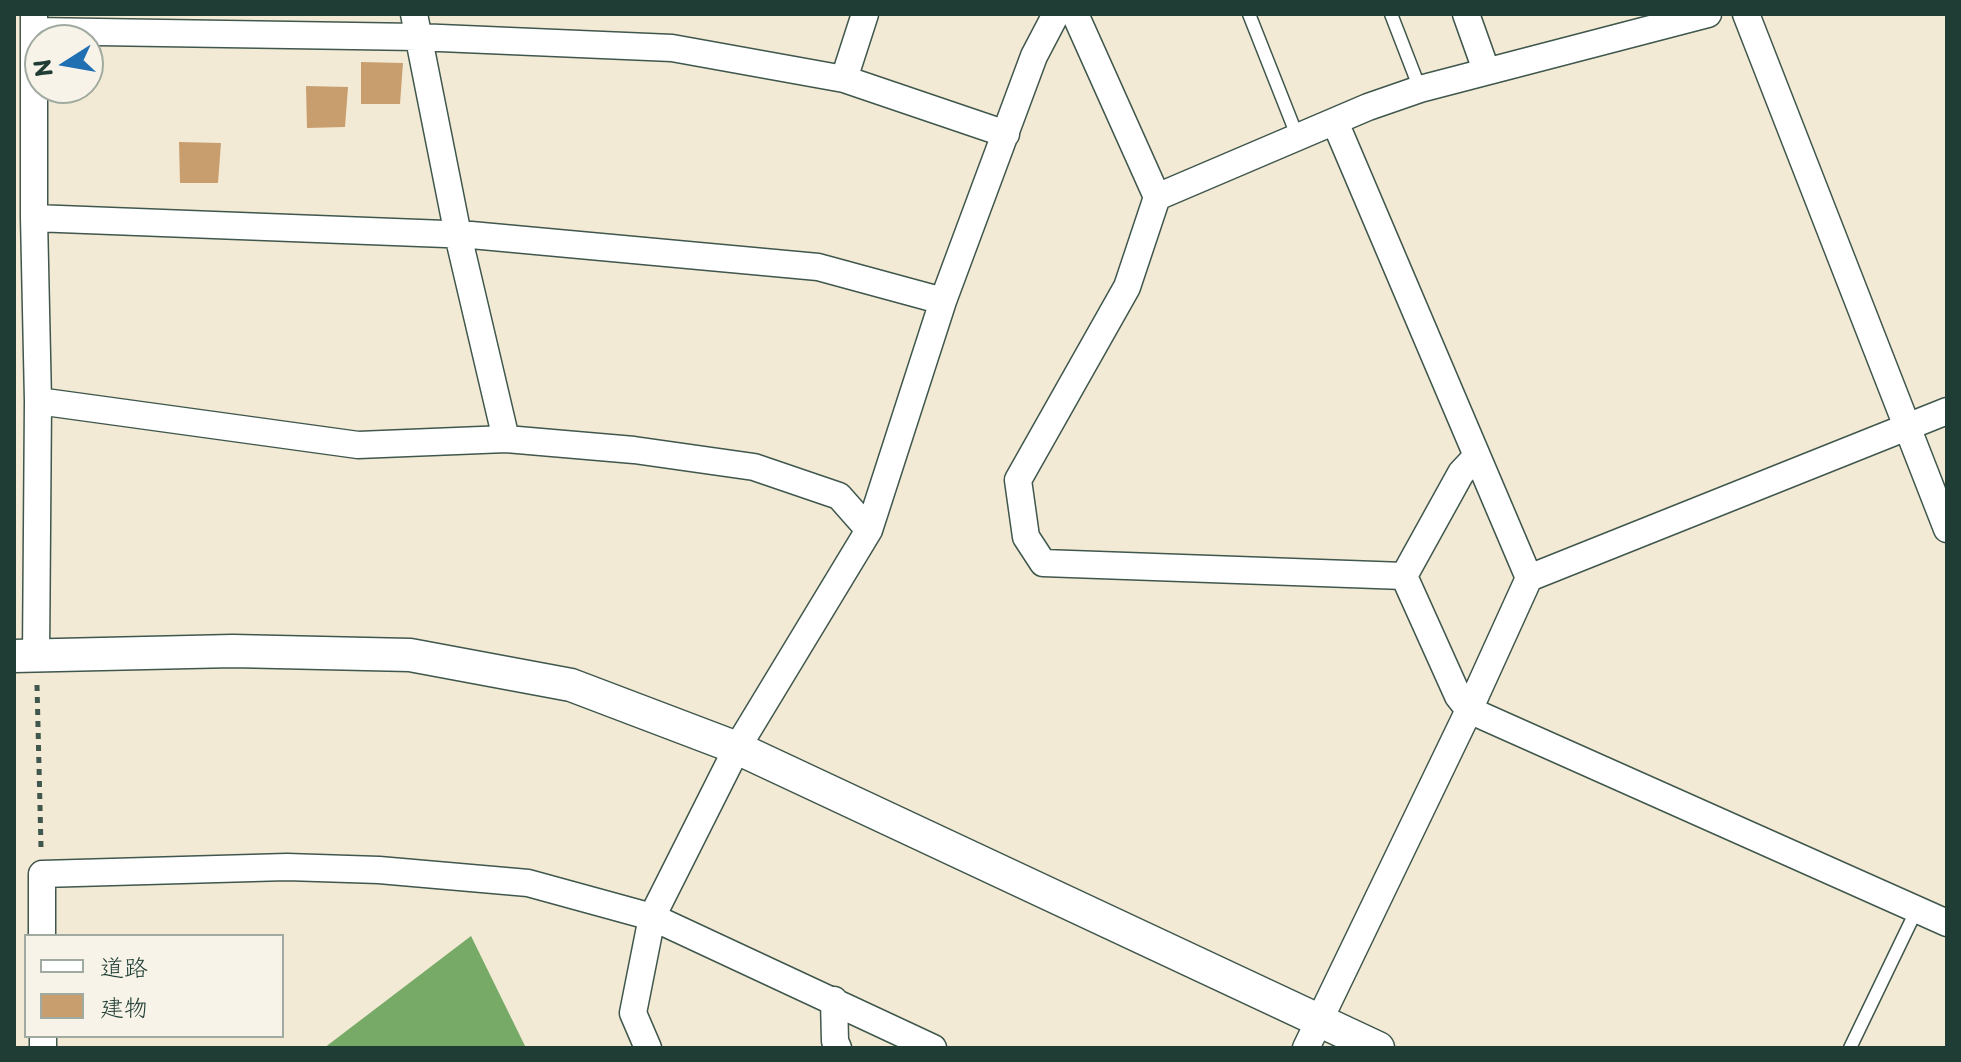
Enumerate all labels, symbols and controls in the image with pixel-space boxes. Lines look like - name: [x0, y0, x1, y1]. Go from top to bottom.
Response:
- north arrow: [24, 24, 104, 104]
- text: N: [24, 57, 60, 80]
- legend: [24, 934, 284, 1038]
- text: 道路: [100, 948, 148, 984]
- text: 建物: [100, 988, 148, 1024]

